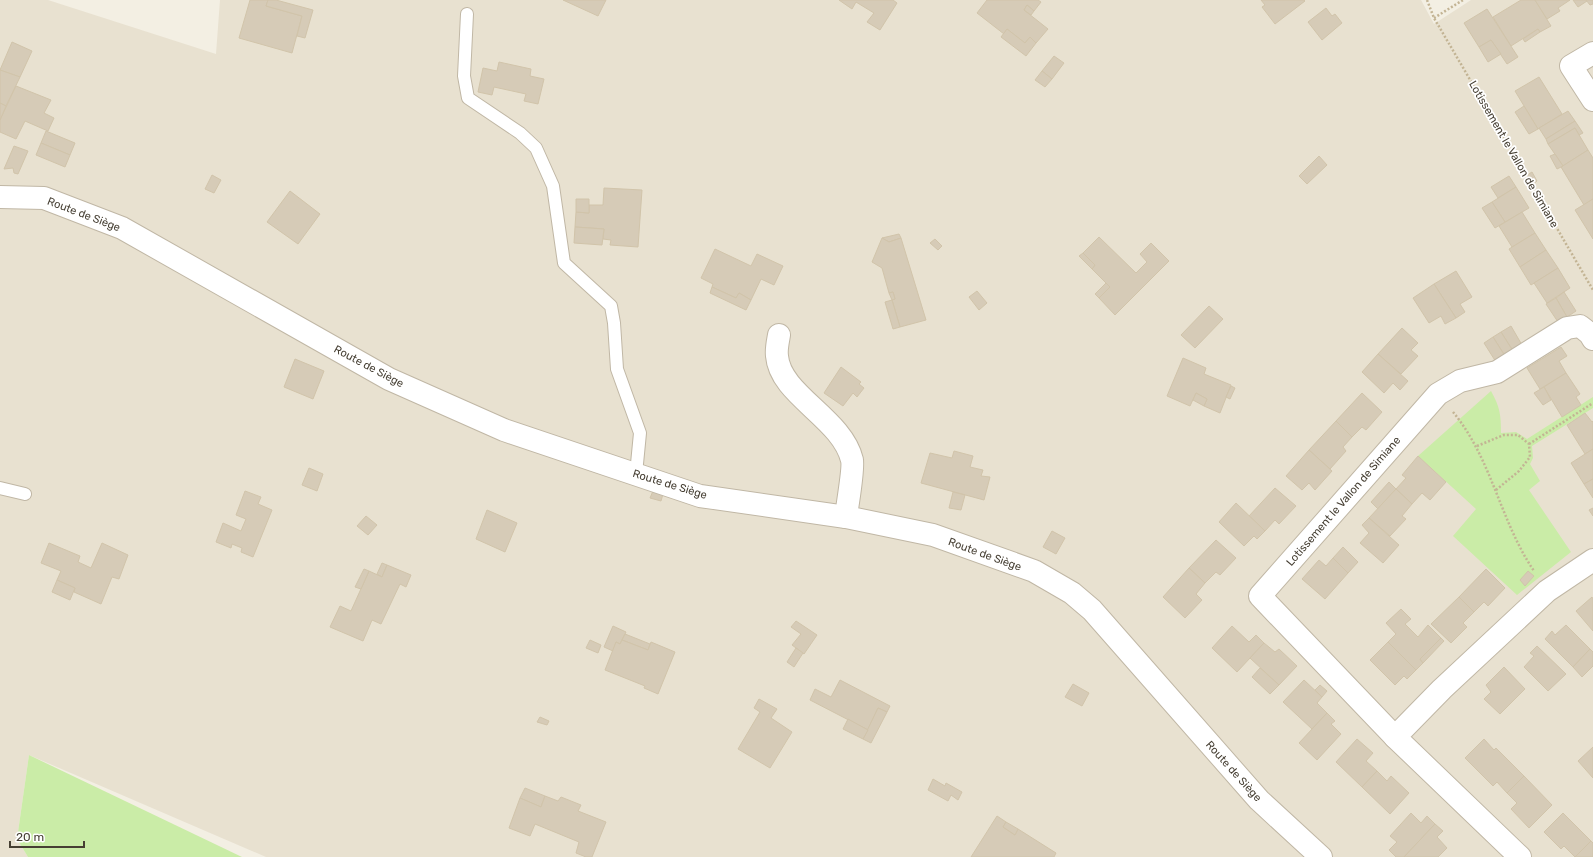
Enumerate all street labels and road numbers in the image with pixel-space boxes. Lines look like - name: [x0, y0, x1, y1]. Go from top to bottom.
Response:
- street label: Lotissement le Vallon de Simiane: [1466, 79, 1561, 230]
- street label: Route de Siège: [46, 195, 122, 234]
- street label: Route de Siège: [332, 343, 406, 390]
- street label: Lotissement le Vallon de Simiane: [1284, 434, 1403, 569]
- street label: Route de Siège: [631, 467, 709, 502]
- street label: Route de Siège: [946, 535, 1023, 574]
- street label: Route de Siège: [1203, 738, 1264, 804]

